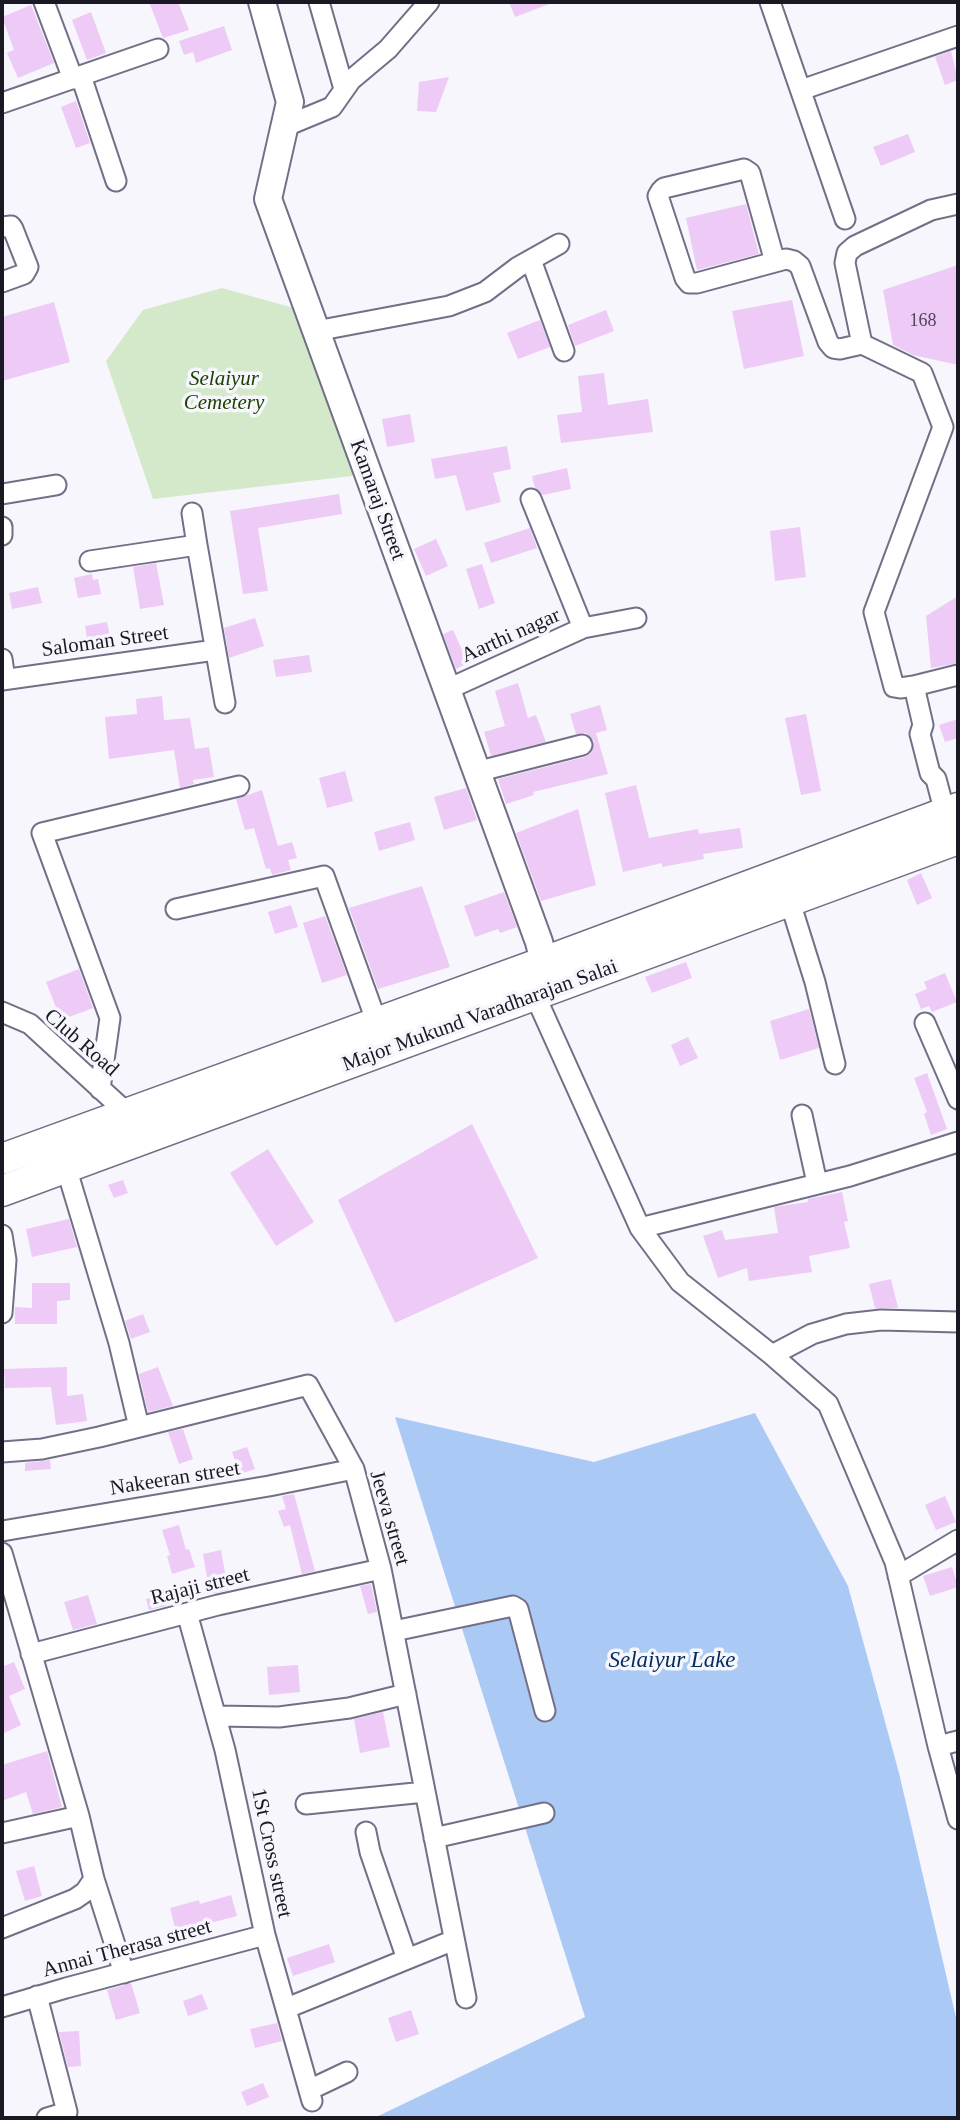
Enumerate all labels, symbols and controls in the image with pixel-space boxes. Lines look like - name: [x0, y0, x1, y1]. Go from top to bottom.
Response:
- house number: 168: [908, 310, 938, 332]
- park label: Selaiyur Cemetery: [176, 366, 272, 416]
- street label: Kamaraj Street: [340, 427, 414, 573]
- street label: Aarthi nagar: [449, 599, 573, 673]
- street label: Saloman Street: [29, 619, 181, 665]
- street label: Major Mukund Varadharajan Salai: [319, 947, 641, 1085]
- street label: Club Road: [35, 1001, 127, 1085]
- street label: Nakeeran street: [95, 1454, 255, 1504]
- street label: Jeeva street: [361, 1460, 417, 1576]
- street label: Rajaji street: [141, 1561, 259, 1613]
- water label: Selaiyur Lake: [601, 1647, 743, 1675]
- street label: 1St Cross street: [243, 1775, 299, 1931]
- street label: Annai Therasa street: [26, 1911, 228, 1987]

